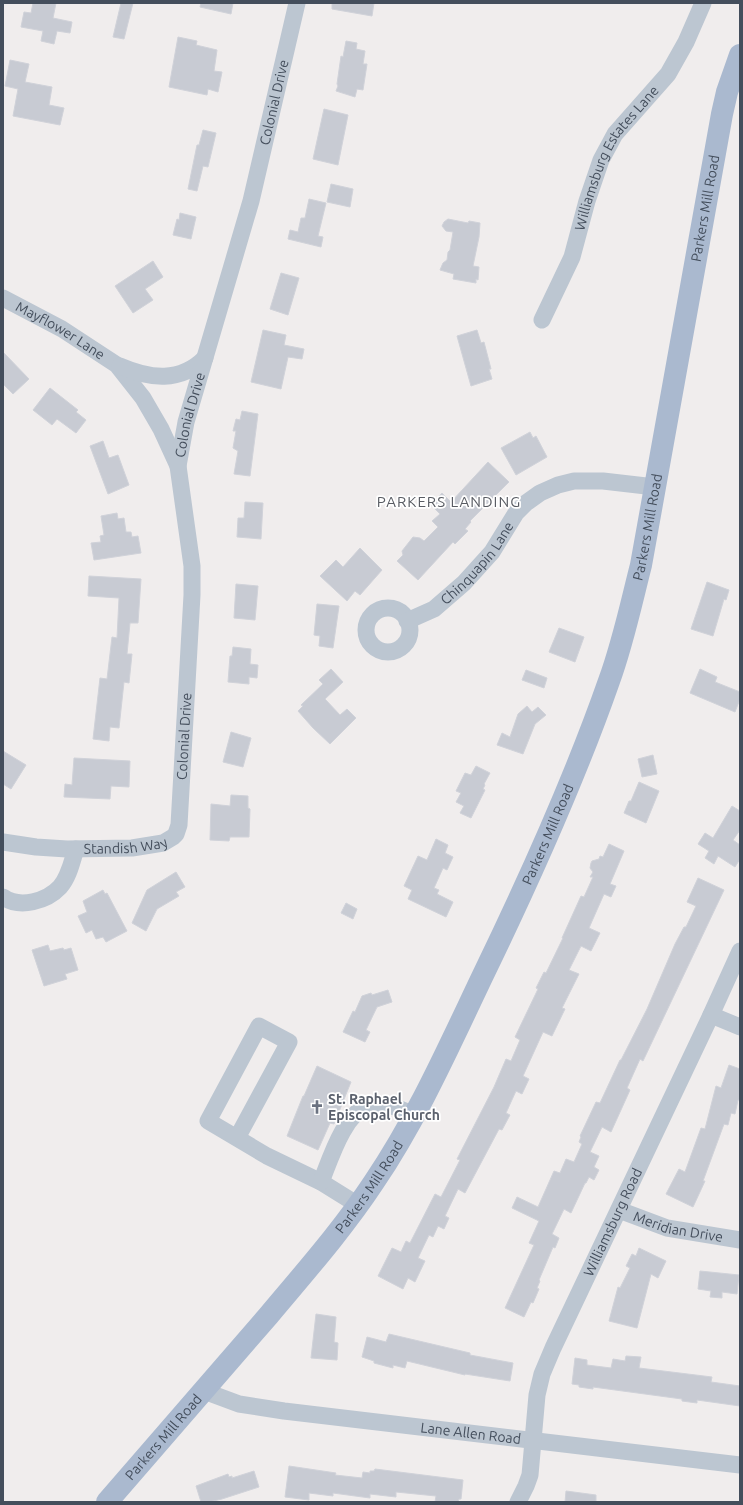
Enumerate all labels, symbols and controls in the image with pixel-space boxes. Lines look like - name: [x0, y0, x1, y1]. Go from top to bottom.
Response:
- street label: Colonial Drive: [256, 58, 292, 147]
- street label: Williamsburg Estates Lane: [571, 82, 662, 232]
- street label: Parkers Mill Road: [688, 154, 723, 263]
- street label: Mayflower Lane: [13, 298, 108, 363]
- street label: Colonial Drive: [172, 370, 208, 459]
- street label: Parkers Mill Road: [629, 472, 665, 582]
- district label: PARKERS LANDING: [377, 493, 521, 510]
- street label: Chinquapin Lane: [437, 519, 517, 608]
- street label: Colonial Drive: [174, 692, 194, 780]
- street label: Parkers Mill Road: [519, 782, 577, 887]
- street label: Standish Way: [84, 834, 171, 857]
- place label: St. Raphael Episcopal Church: [328, 1091, 440, 1123]
- church icon: St. Raphael Episcopal Church: [309, 1099, 325, 1115]
- street label: Parkers Mill Road: [332, 1138, 406, 1236]
- street label: Williamsburg Road: [580, 1165, 645, 1279]
- street label: Meridian Drive: [631, 1208, 724, 1245]
- street label: Parkers Mill Road: [122, 1391, 205, 1483]
- street label: Lane Allen Road: [420, 1419, 522, 1447]

